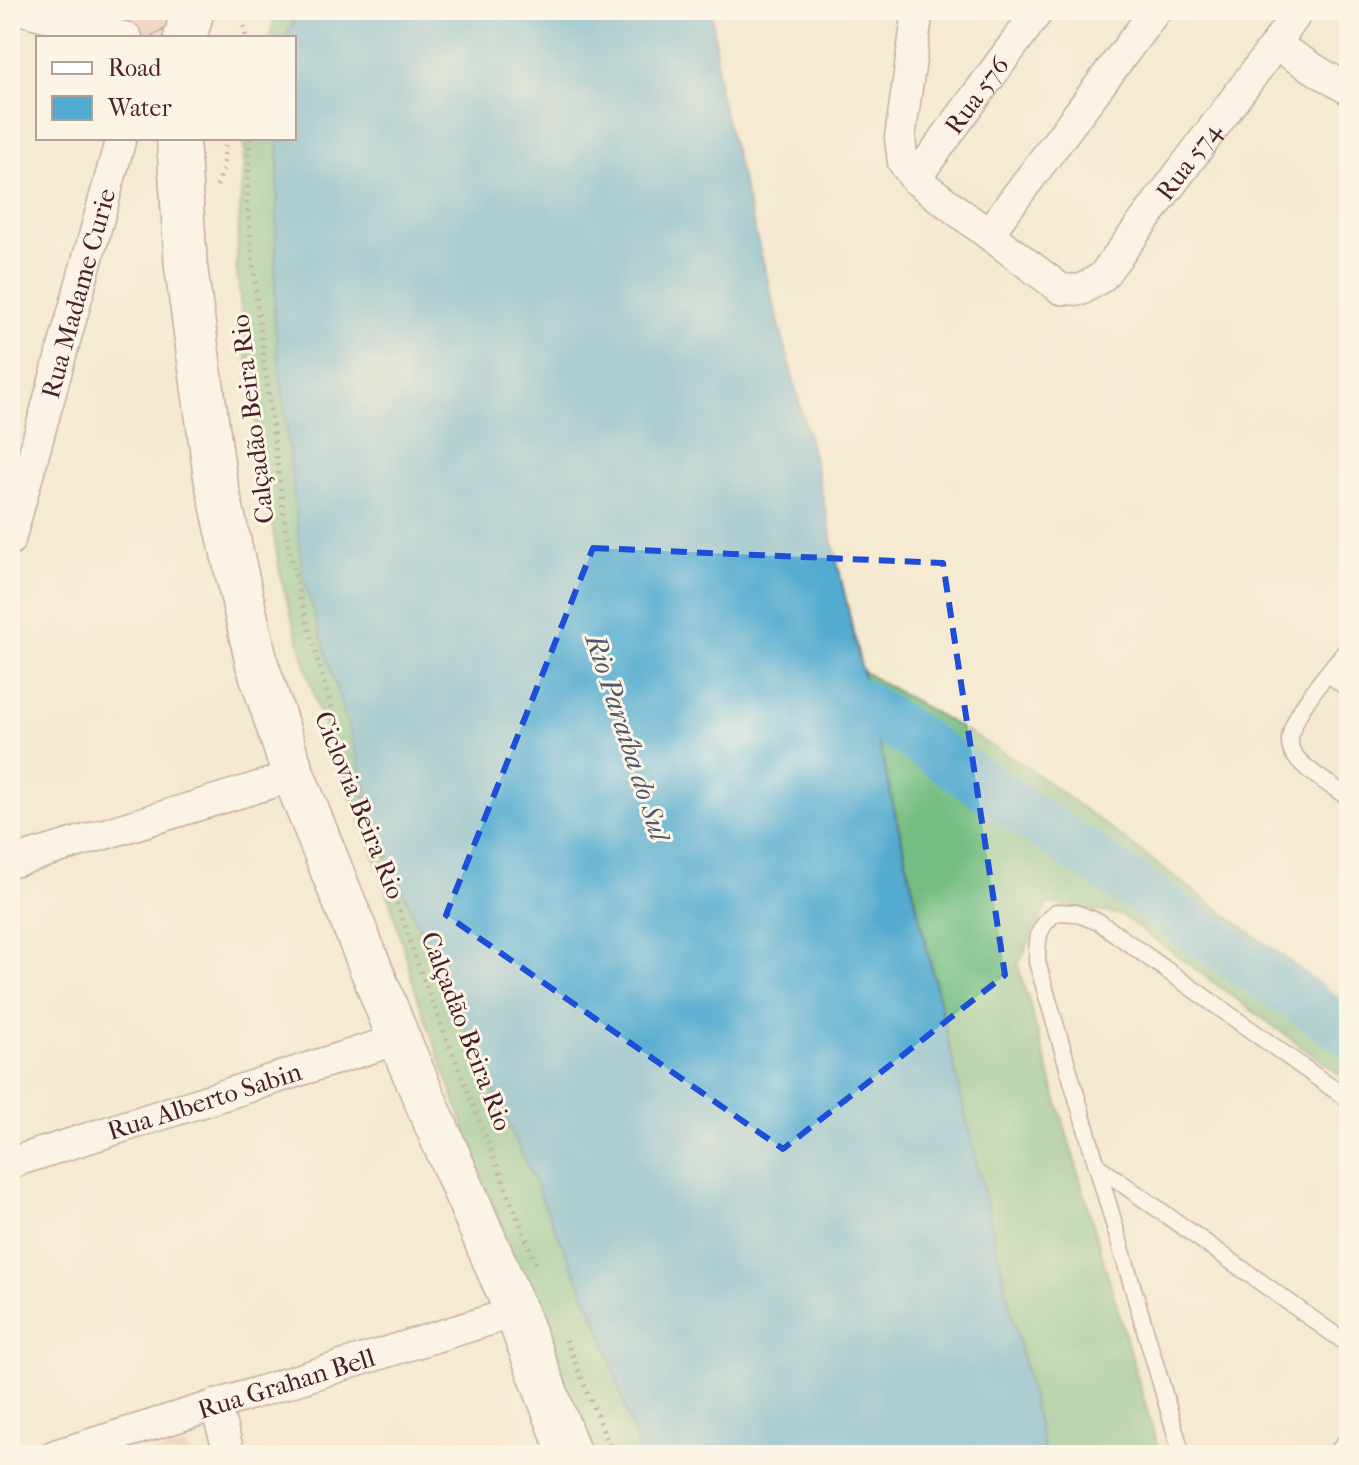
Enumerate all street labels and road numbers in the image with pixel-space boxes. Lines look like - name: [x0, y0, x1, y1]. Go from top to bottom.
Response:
- street label: Rua 576: [938, 50, 1016, 140]
- street label: Rua 574: [1150, 116, 1228, 207]
- street label: Rua Madame Curie: [35, 185, 122, 402]
- street label: Calçadão Beira Rio: [224, 313, 281, 525]
- street label: Ciclovia Beira Rio: [308, 707, 411, 904]
- street label: Calçadão Beira Rio: [414, 927, 519, 1135]
- street label: Rua Alberto Sabin: [103, 1056, 306, 1147]
- street label: Rua Grahan Bell: [194, 1342, 379, 1426]

